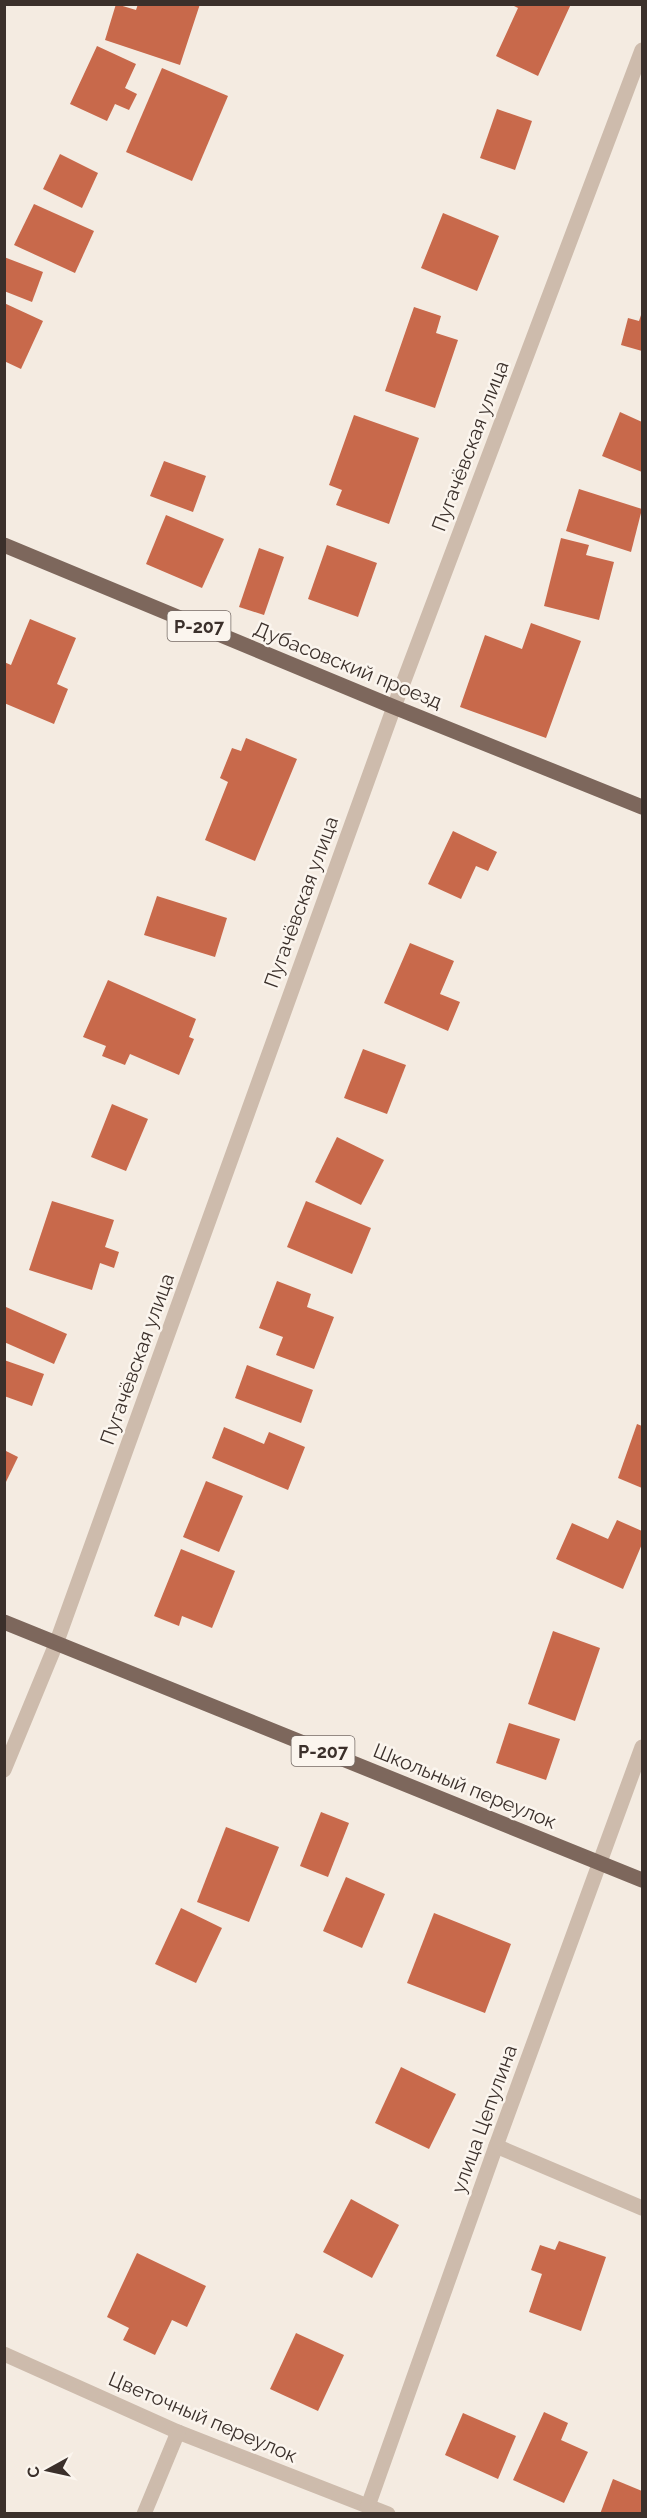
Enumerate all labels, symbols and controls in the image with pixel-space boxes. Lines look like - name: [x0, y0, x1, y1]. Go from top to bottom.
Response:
- street label: Пугачёвская улица: [426, 357, 514, 535]
- road number: Р-207: [168, 611, 230, 641]
- street label: Дубасовский проезд: [250, 616, 446, 714]
- street label: Пугачёвская улица: [259, 813, 343, 991]
- street label: Пугачёвская улица: [95, 1270, 179, 1448]
- road number: Р-207: [292, 1736, 354, 1766]
- street label: Школьный переулок: [370, 1738, 560, 1834]
- street label: улица Цепулина: [446, 2042, 522, 2196]
- street label: Цветочный переулок: [105, 2366, 301, 2468]
- north arrow: [18, 2440, 78, 2500]
- text: С: [23, 2465, 44, 2479]

